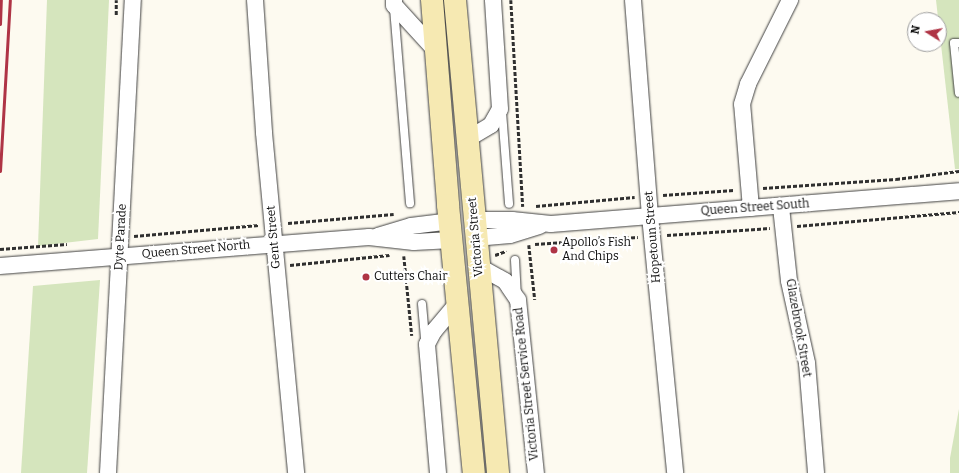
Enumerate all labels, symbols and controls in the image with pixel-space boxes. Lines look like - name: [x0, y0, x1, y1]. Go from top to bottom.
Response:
- north arrow: [907, 12, 947, 52]
- text: N: [909, 24, 923, 35]
- street label: Hopetoun Street: [642, 190, 664, 284]
- street label: Victoria Street: [465, 197, 487, 277]
- street label: Queen Street South: [700, 197, 810, 219]
- street label: Dyte Parade: [112, 203, 130, 271]
- street label: Gent Street: [264, 205, 284, 269]
- place label: Apollo’s Fish And Chips: [562, 236, 631, 264]
- street label: Queen Street North: [141, 238, 251, 262]
- marker: Apollo’s Fish And Chips: [549, 245, 559, 255]
- place label: Cutters Chair: [374, 270, 448, 284]
- marker: Cutters Chair: [361, 272, 371, 282]
- street label: Glazebrook Street: [782, 278, 814, 378]
- street label: Victoria Street Service Road: [512, 307, 542, 461]

